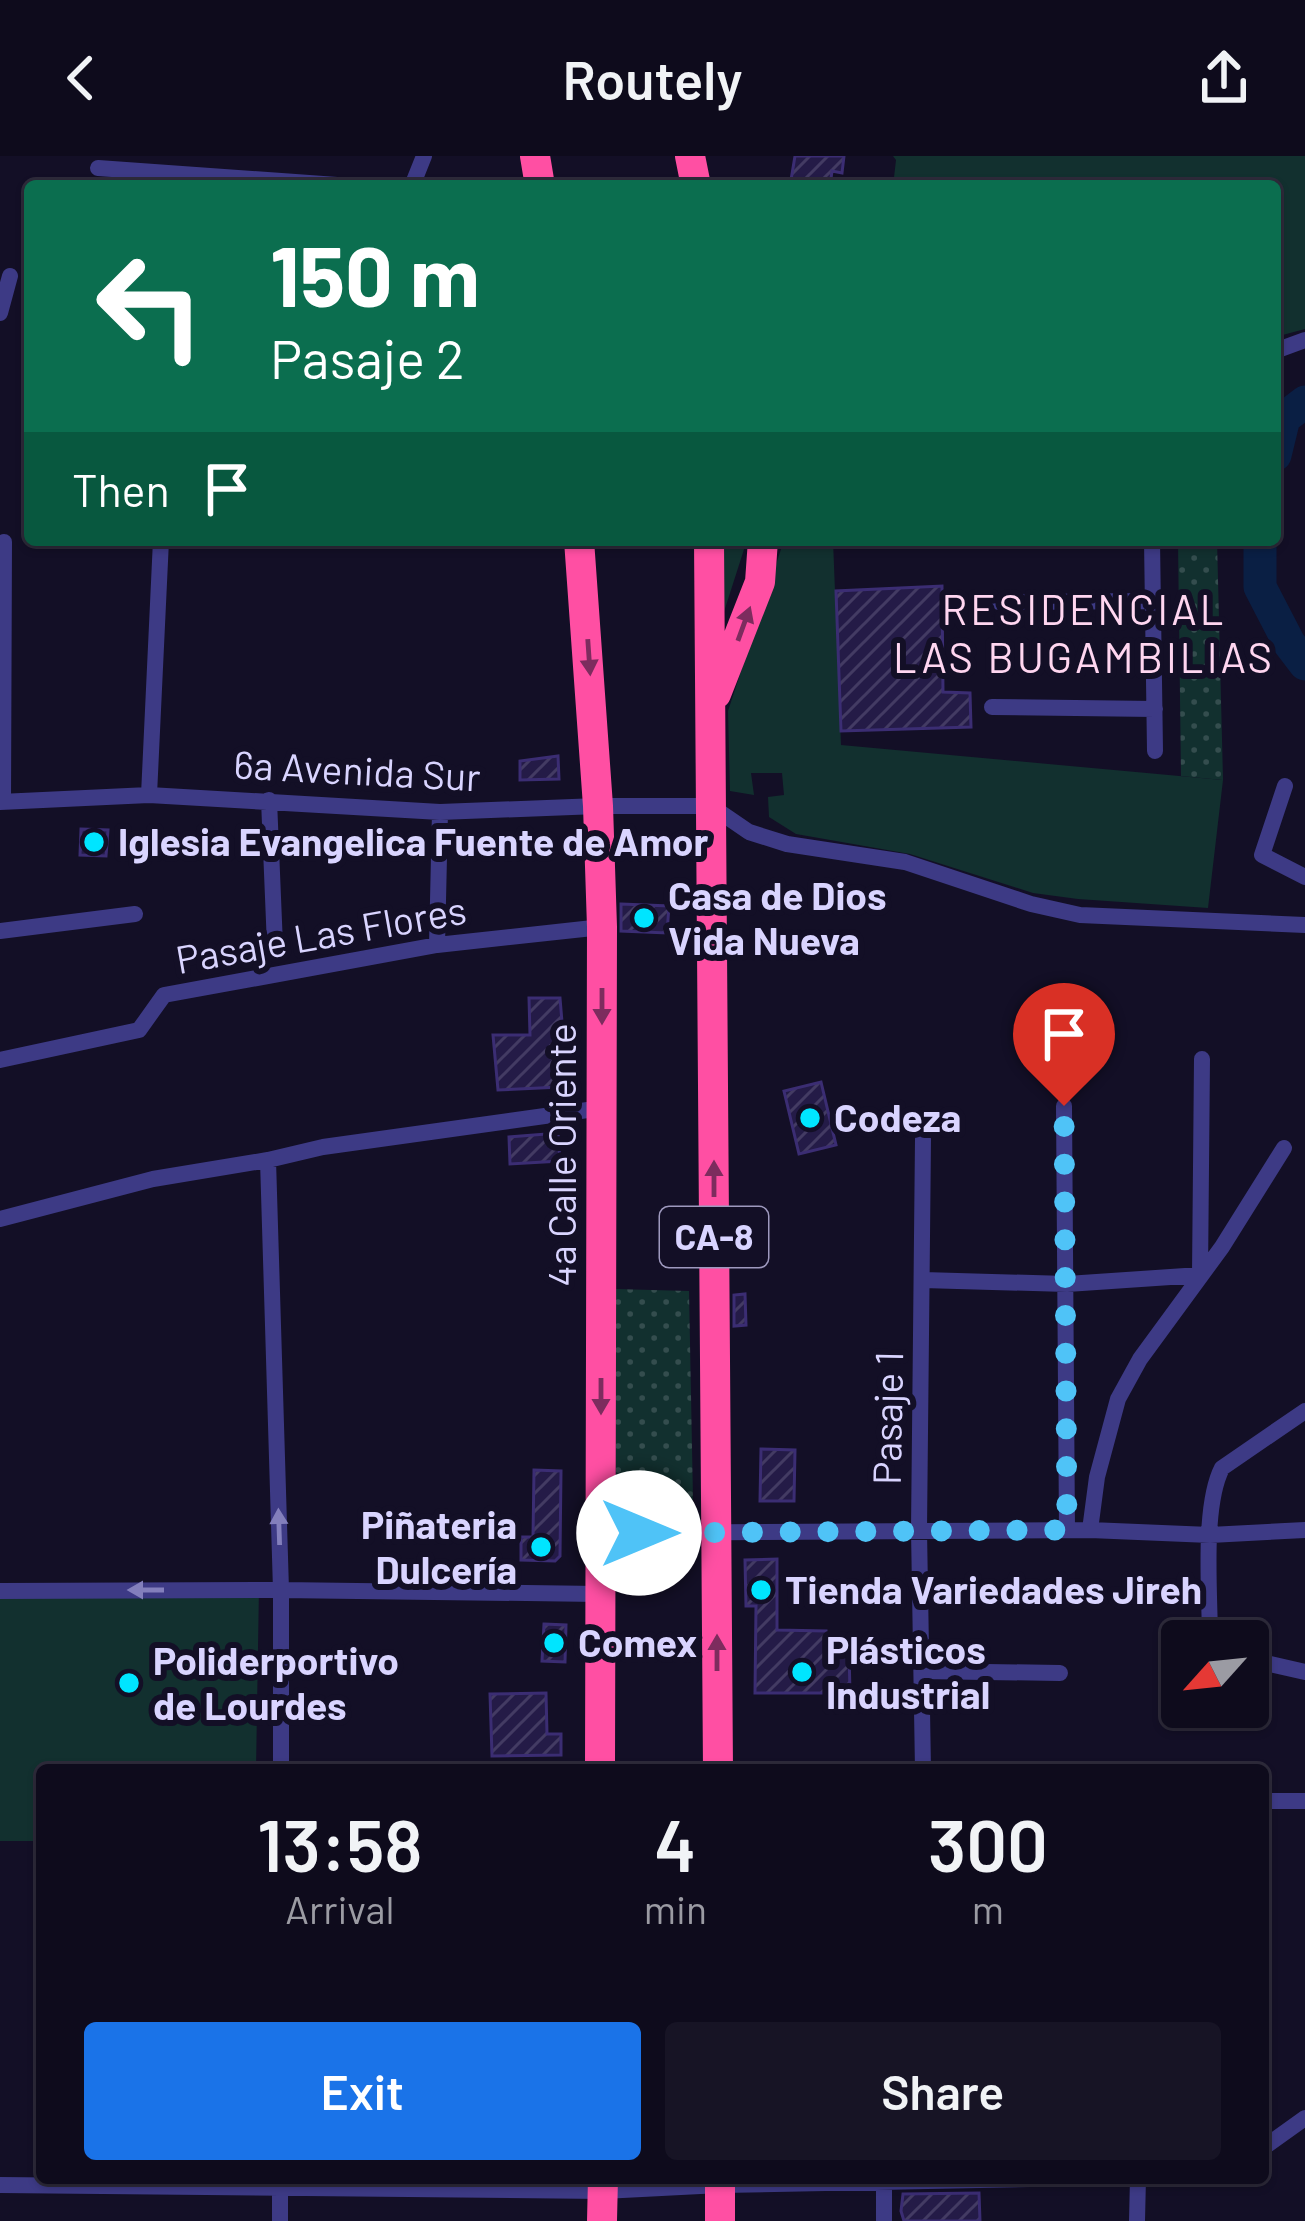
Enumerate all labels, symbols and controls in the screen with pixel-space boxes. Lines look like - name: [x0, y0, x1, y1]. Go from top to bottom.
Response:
- icon: back: [48, 45, 114, 111]
- icon: share: [1191, 45, 1257, 111]
- text: Routely: [562, 46, 743, 111]
- text: 150 m: [270, 223, 480, 324]
- icon: left: [72, 228, 228, 384]
- text: Pasaje 2: [270, 325, 465, 390]
- icon: arrive: [194, 456, 260, 522]
- text: Then: [72, 462, 170, 516]
- district label: RESIDENCIAL LAS BUGAMBILIAS: [893, 583, 1275, 681]
- one-way arrow: [736, 606, 755, 642]
- one-way arrow: [579, 639, 598, 676]
- street label: 6a Avenida Sur: [233, 740, 482, 799]
- place label: Iglesia Evangelica Fuente de Amor: [118, 817, 709, 864]
- marker: Iglesia Evangelica Fuente de Amor: [81, 829, 107, 855]
- place label: Casa de Dios Vida Nueva: [668, 871, 887, 963]
- street label: Pasaje Las Flores: [172, 885, 470, 982]
- marker: Casa de Dios Vida Nueva: [631, 905, 657, 931]
- pin: [1013, 983, 1115, 1106]
- one-way arrow: [592, 988, 612, 1026]
- icon: arrive: [1031, 1001, 1097, 1067]
- street label: 4a Calle Oriente: [537, 1023, 584, 1287]
- place label: Codeza: [834, 1093, 961, 1140]
- marker: Codeza: [797, 1105, 823, 1131]
- one-way arrow: [704, 1159, 724, 1197]
- road number: CA-8: [660, 1207, 768, 1267]
- street label: Pasaje 1: [862, 1351, 911, 1485]
- one-way arrow: [591, 1378, 611, 1416]
- position arrow: [576, 1470, 702, 1596]
- place label: Piñateria Dulcería: [361, 1500, 517, 1592]
- one-way arrow: [269, 1507, 288, 1545]
- marker: Piñateria Dulcería: [528, 1534, 554, 1560]
- place label: Tienda Variedades Jireh: [785, 1565, 1202, 1612]
- marker: Tienda Variedades Jireh: [748, 1577, 774, 1603]
- one-way arrow: [126, 1581, 164, 1600]
- place label: Comex: [578, 1618, 697, 1665]
- north arrow: [1161, 1620, 1269, 1728]
- map controls: [1161, 1620, 1269, 1728]
- place label: Plásticos Industrial: [826, 1625, 990, 1717]
- marker: Comex: [541, 1630, 567, 1656]
- one-way arrow: [707, 1633, 727, 1671]
- place label: Poliderportivo de Lourdes: [153, 1636, 399, 1728]
- marker: Plásticos Industrial: [789, 1659, 815, 1685]
- marker: Poliderportivo de Lourdes: [116, 1670, 142, 1696]
- text: 13:58: [257, 1800, 423, 1886]
- text: 4: [654, 1800, 696, 1886]
- text: 300: [928, 1800, 1048, 1886]
- text: Arrival: [285, 1885, 394, 1932]
- text: min: [644, 1885, 707, 1932]
- text: m: [972, 1885, 1004, 1932]
- button: Exit: [84, 2022, 641, 2160]
- button: Share: [665, 2022, 1221, 2160]

